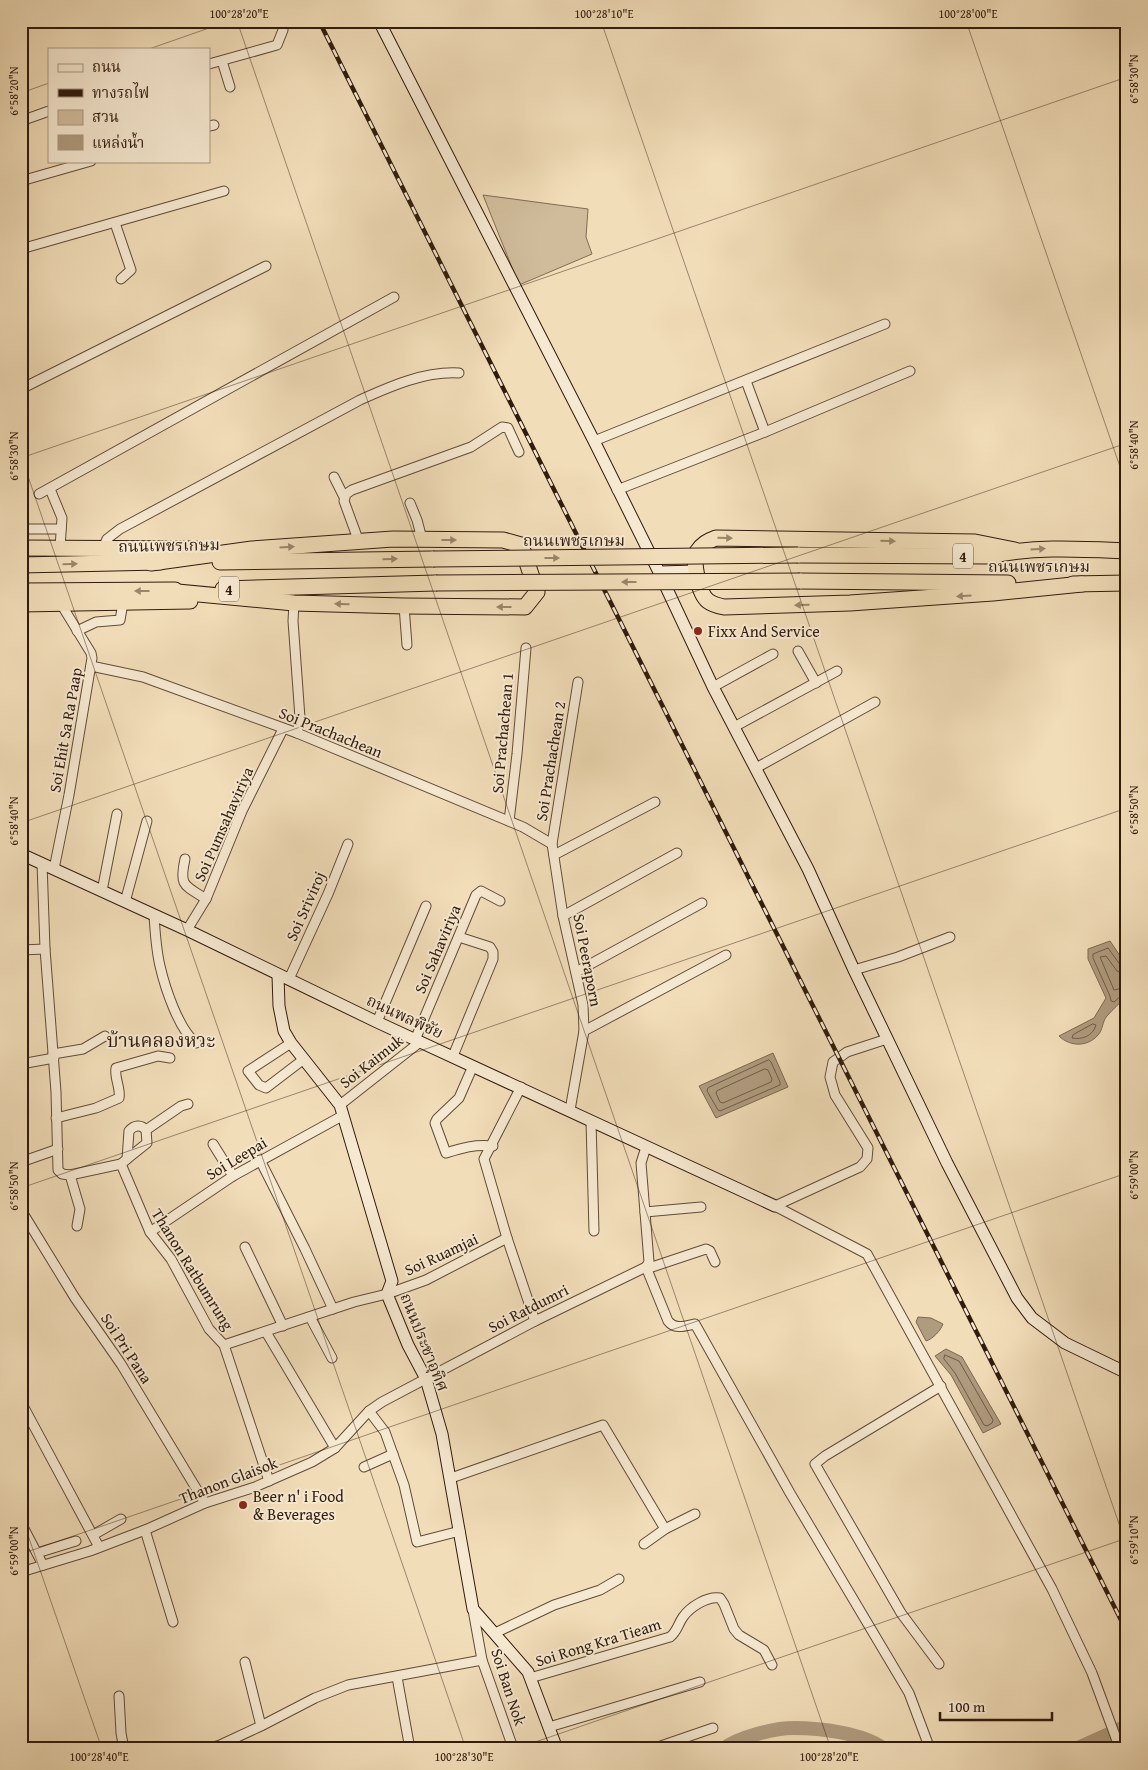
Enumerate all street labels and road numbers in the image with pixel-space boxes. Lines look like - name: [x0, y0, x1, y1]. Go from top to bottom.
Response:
- street label: ถนนเพชรเกษม: [523, 528, 625, 552]
- street label: ถนนเพชรเกษม: [118, 532, 220, 558]
- road number: 4: [953, 544, 973, 568]
- street label: ถนนเพชรเกษม: [988, 554, 1090, 578]
- road number: 4: [219, 576, 239, 602]
- street label: Soi Ehit Sa Ra Paap: [42, 665, 88, 794]
- street label: Soi Prachachean 1: [485, 672, 519, 794]
- street label: Soi Prachachean 2: [529, 699, 571, 823]
- street label: Soi Prachachean: [276, 700, 386, 764]
- street label: Soi Pumsahaviriya: [187, 762, 259, 885]
- street label: Soi Sriviroj: [279, 867, 331, 945]
- street label: Soi Sahaviriya: [407, 900, 467, 997]
- street label: Soi Peeraporn: [567, 912, 609, 1008]
- street label: ถนนพลพิชัย: [363, 988, 447, 1044]
- street label: Soi Kaimuk: [334, 1028, 409, 1094]
- street label: Soi Leepai: [201, 1130, 272, 1186]
- street label: Thanon Ratbumrung: [146, 1203, 240, 1335]
- street label: Soi Ruamjai: [400, 1226, 482, 1282]
- street label: Soi Ratdumri: [483, 1277, 573, 1339]
- street label: ถนนประชาอุทิศ: [394, 1289, 456, 1395]
- street label: Soi Pri Pana: [95, 1308, 159, 1388]
- street label: Thanon Glaisok: [175, 1450, 282, 1510]
- street label: Soi Rong Kra Tieam: [532, 1611, 664, 1673]
- street label: Soi Ban Nok: [485, 1645, 533, 1730]

